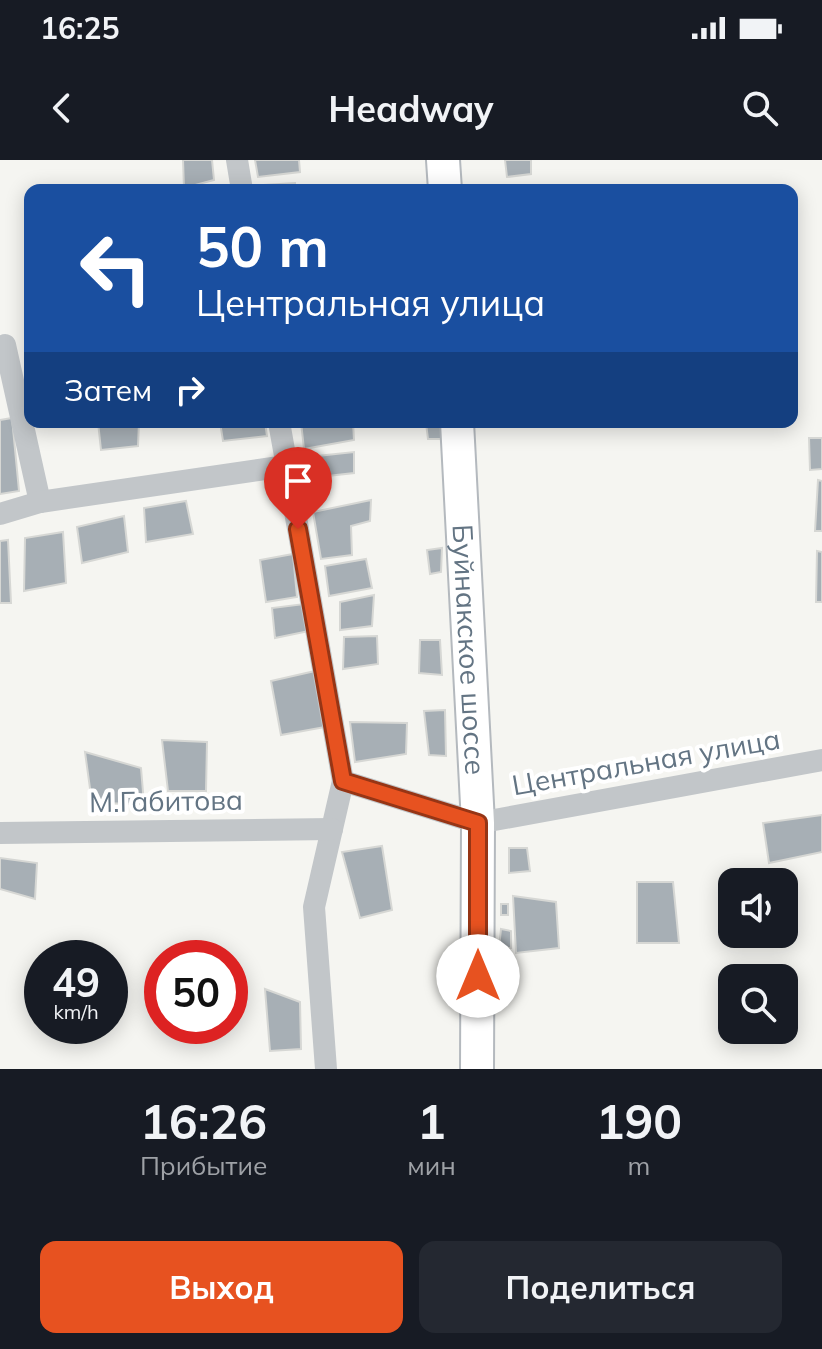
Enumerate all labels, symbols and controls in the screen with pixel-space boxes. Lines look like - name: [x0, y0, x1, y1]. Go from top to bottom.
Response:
- text: 16:25: [40, 9, 119, 47]
- icon: back: [40, 86, 84, 130]
- text: Headway: [328, 86, 494, 131]
- icon: search: [738, 86, 782, 130]
- text: 50 m: [196, 211, 329, 281]
- icon: left: [64, 216, 168, 320]
- text: Центральная улица: [196, 280, 545, 325]
- icon: right: [168, 368, 212, 412]
- text: Затем: [64, 371, 152, 409]
- pin: [264, 447, 332, 529]
- icon: arrive: [276, 459, 320, 503]
- street label: Буйнакское шоссе: [445, 523, 493, 776]
- street label: Центральная улица: [509, 721, 783, 802]
- street label: М.Габитова: [89, 782, 243, 819]
- map controls: [718, 868, 798, 1044]
- button: sound: [718, 868, 798, 948]
- position arrow: [436, 934, 520, 1018]
- speed limit sign: 50: [144, 940, 248, 1044]
- text: 49: [52, 957, 100, 1007]
- button: search: [718, 964, 798, 1044]
- text: km/h: [53, 999, 99, 1024]
- text: 16:26: [140, 1091, 267, 1151]
- text: 1: [417, 1091, 446, 1151]
- text: 190: [596, 1091, 682, 1151]
- text: Прибытие: [140, 1149, 267, 1182]
- text: мин: [407, 1149, 456, 1182]
- text: m: [627, 1149, 650, 1182]
- button: Выход: [40, 1241, 403, 1333]
- button: Поделиться: [419, 1241, 782, 1333]

